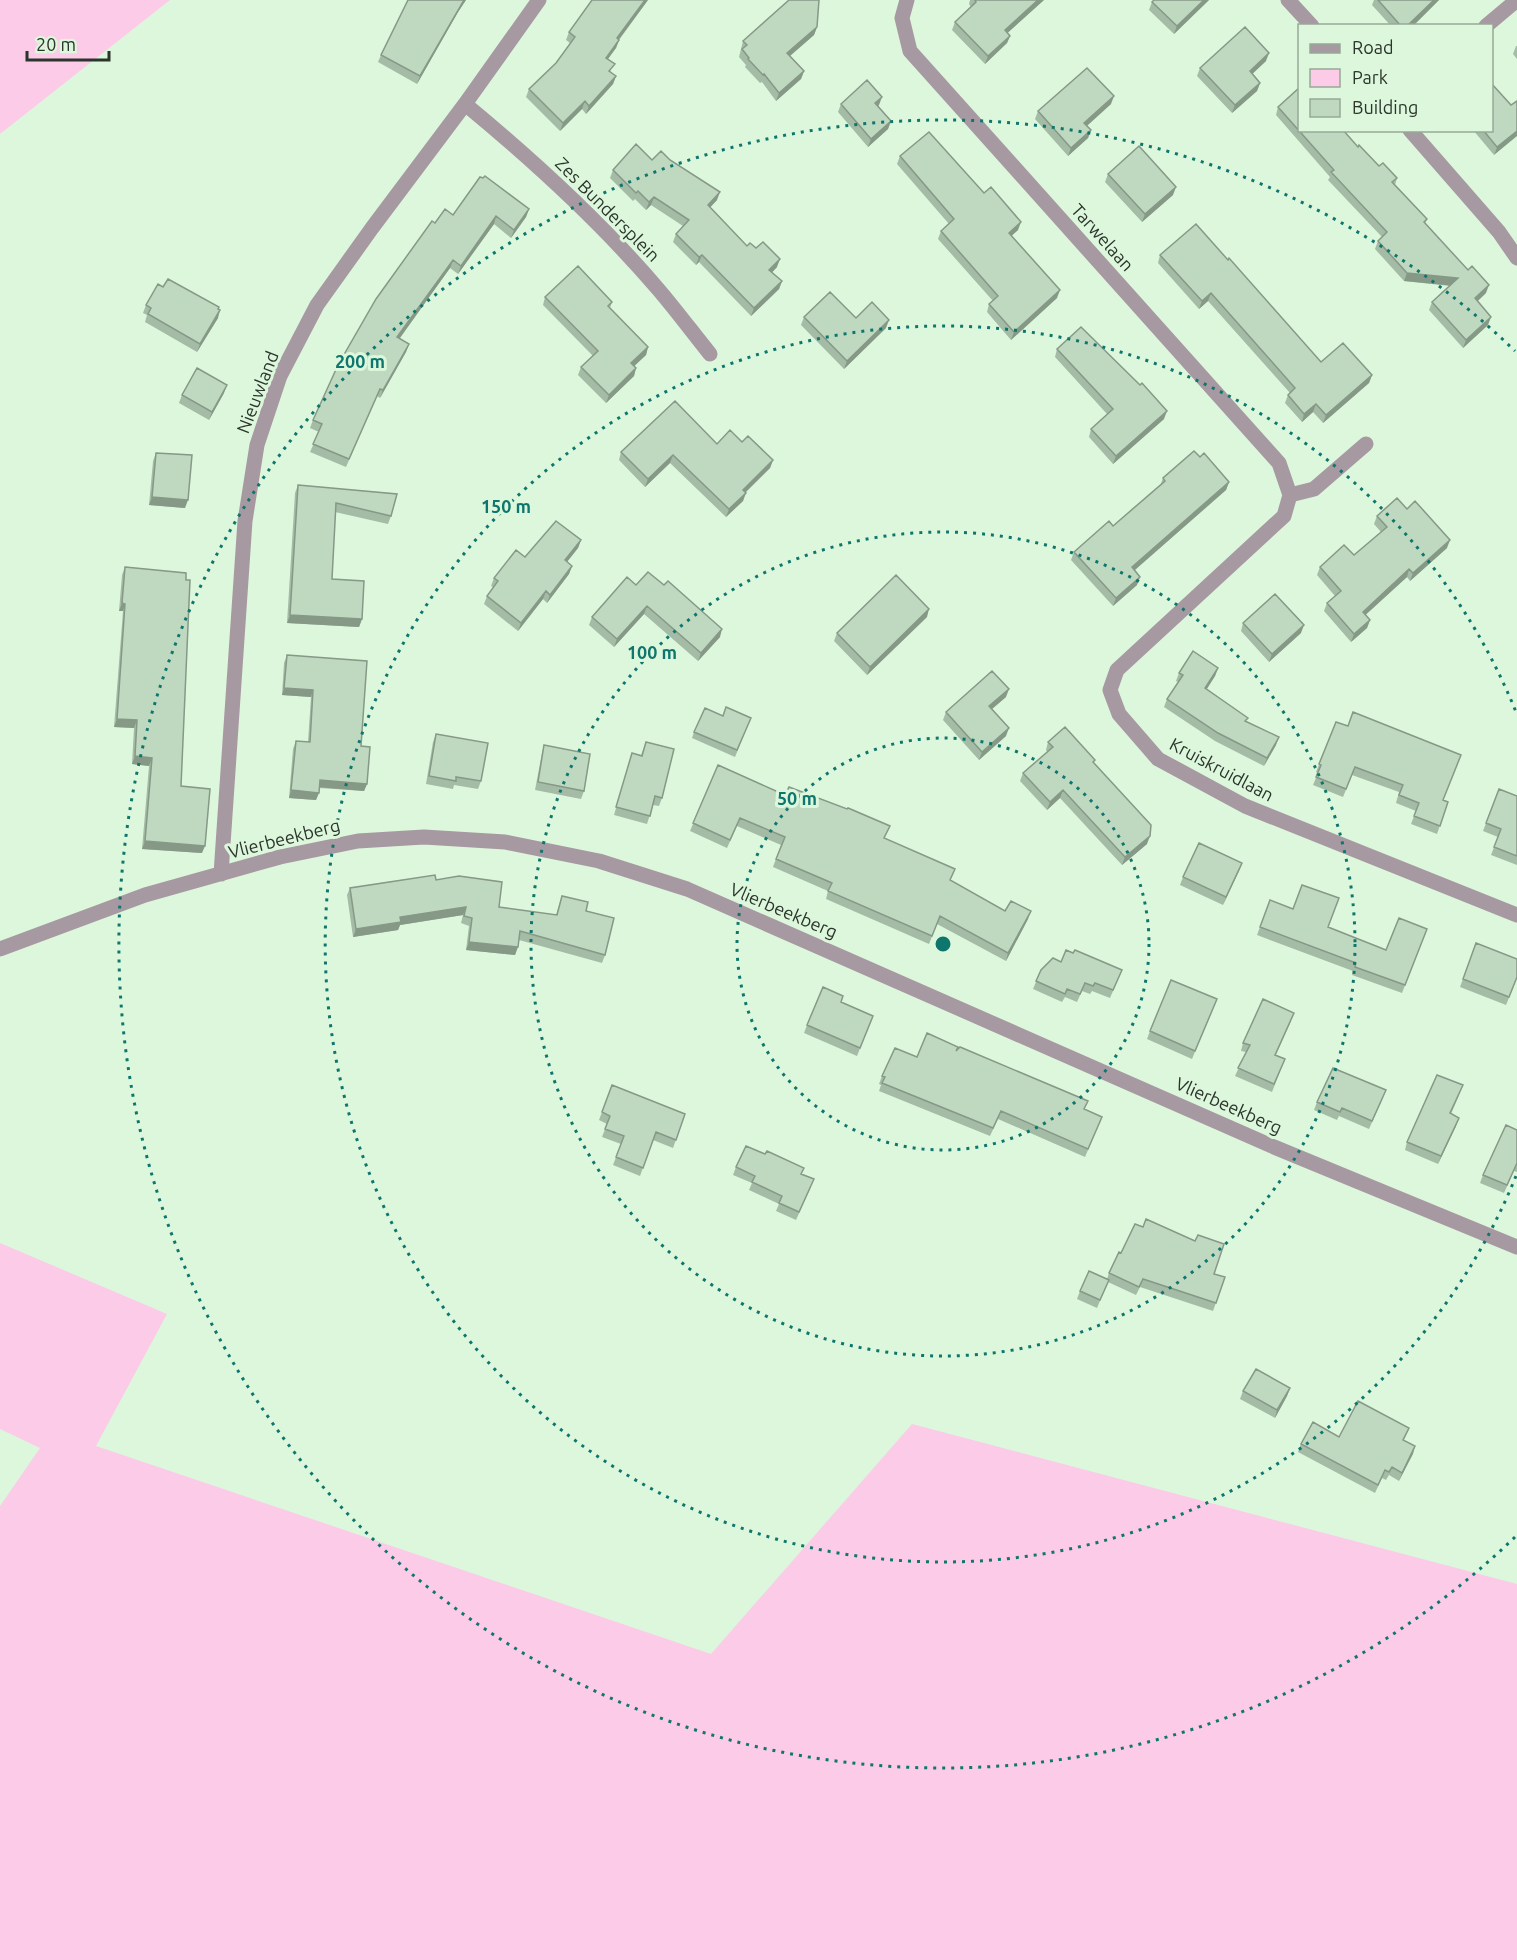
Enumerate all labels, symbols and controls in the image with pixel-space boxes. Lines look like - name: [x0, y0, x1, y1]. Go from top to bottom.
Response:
- scale bar: [27, 24, 110, 62]
- legend: [1298, 24, 1493, 132]
- text: 20 m: [36, 34, 76, 54]
- text: Road: [1352, 37, 1394, 57]
- text: Park: [1352, 67, 1388, 87]
- text: Building: [1352, 97, 1418, 117]
- street label: Zes Bundersplein: [552, 153, 664, 265]
- street label: Tarwelaan: [1068, 199, 1138, 275]
- street label: Nieuwland: [232, 348, 282, 436]
- text: 200 m: [335, 351, 385, 371]
- text: 150 m: [481, 496, 531, 516]
- text: 100 m: [627, 642, 677, 662]
- street label: Kruiskruidlaan: [1167, 733, 1277, 805]
- text: 50 m: [777, 788, 817, 808]
- street label: Vlierbeekberg: [226, 814, 342, 862]
- street label: Vlierbeekberg: [727, 878, 841, 942]
- centre of rings: [933, 934, 953, 954]
- street label: Vlierbeekberg: [1173, 1073, 1285, 1137]

